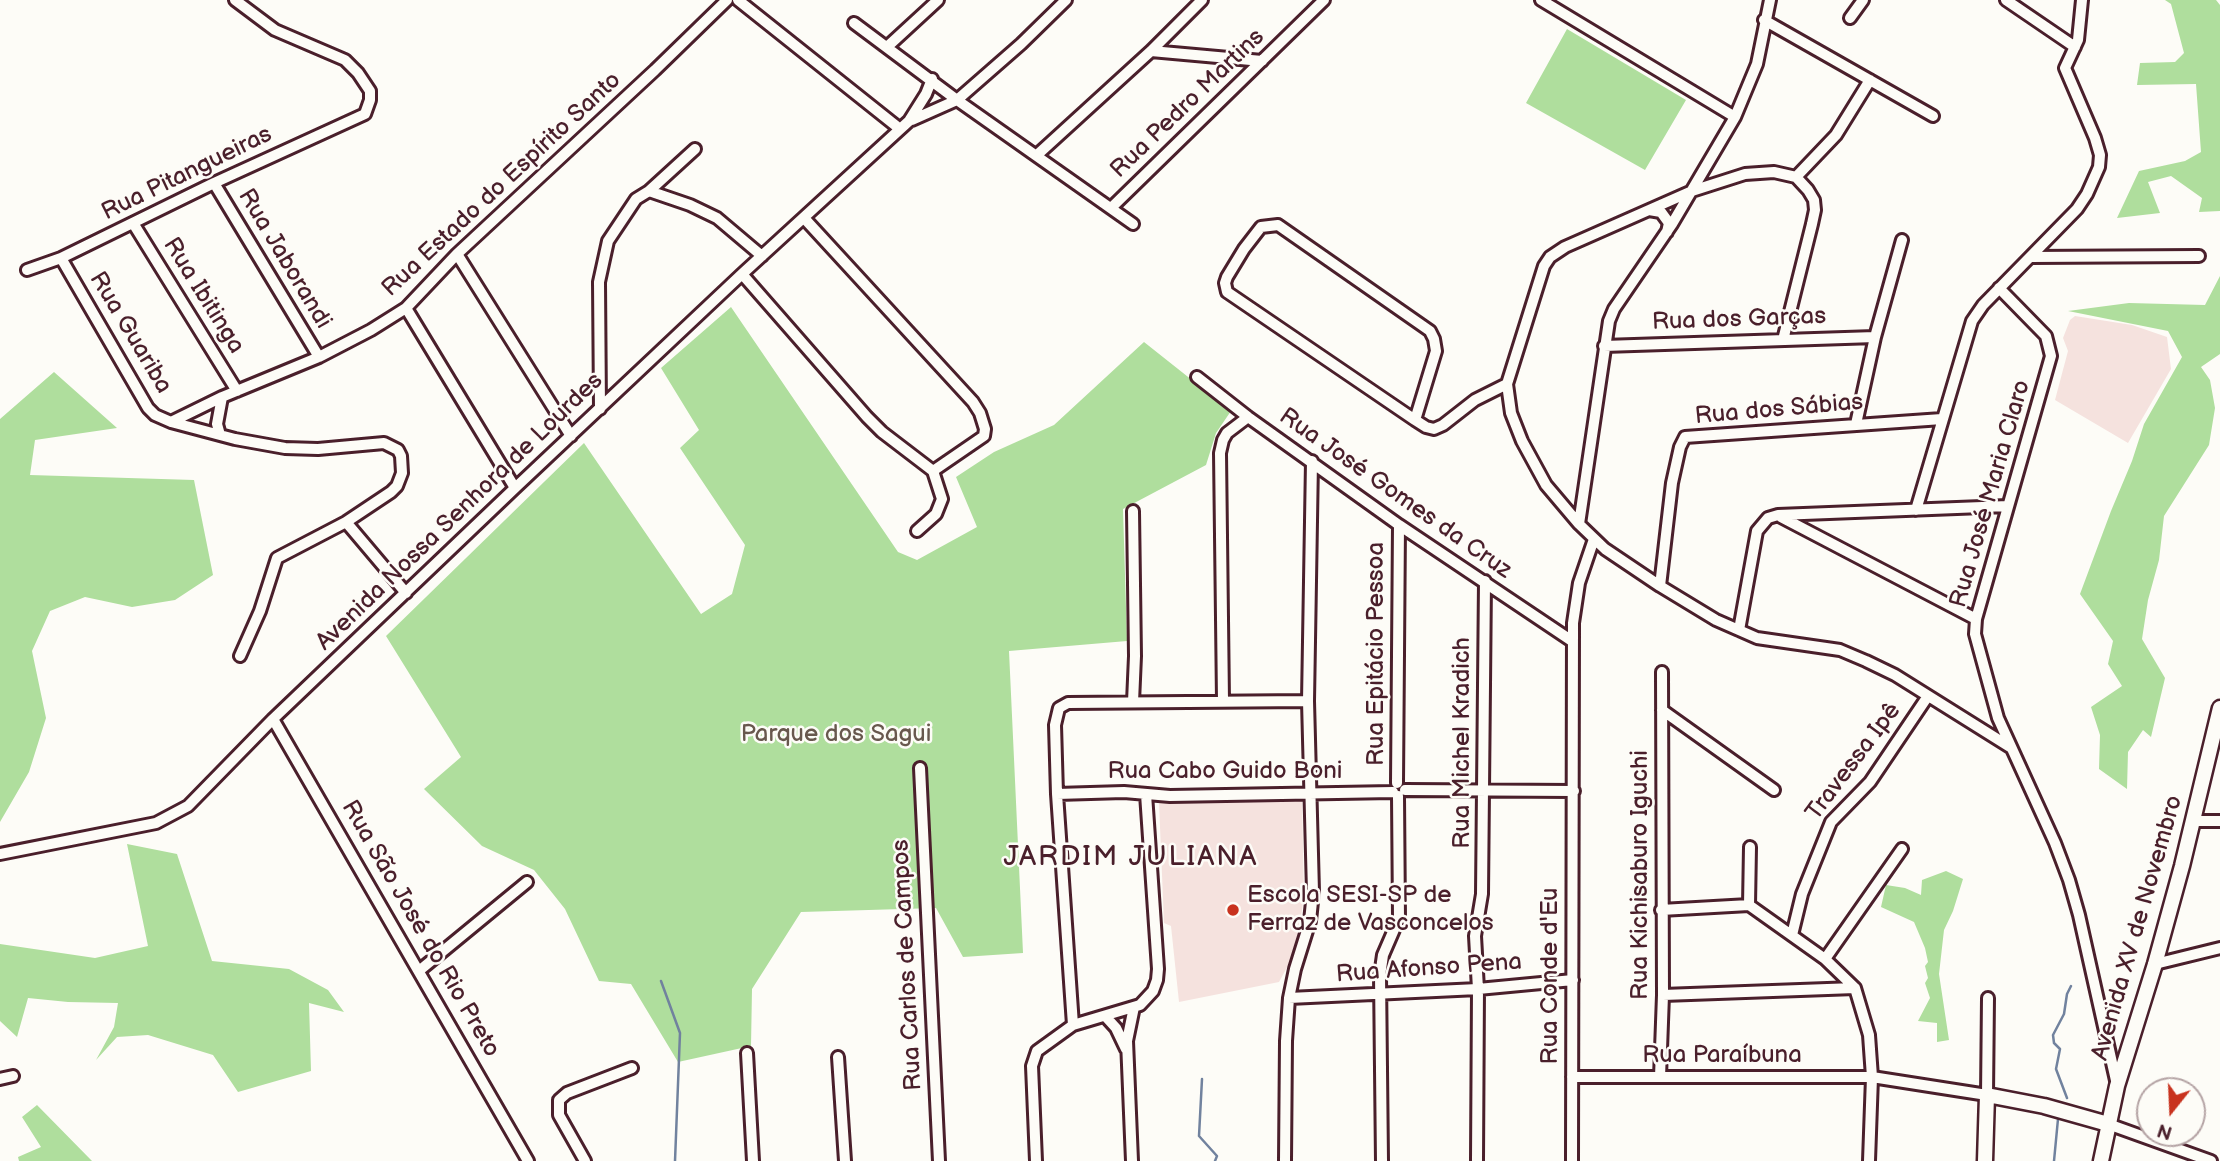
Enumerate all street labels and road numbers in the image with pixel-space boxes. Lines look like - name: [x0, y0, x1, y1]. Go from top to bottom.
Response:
- street label: Rua Pedro Martins: [1105, 23, 1271, 185]
- street label: Rua Estado do Espírito Santo: [376, 67, 628, 303]
- street label: Rua Pitangueiras: [97, 120, 277, 228]
- street label: Rua Jaborandi: [231, 184, 337, 334]
- street label: Rua Ibitinga: [156, 233, 250, 359]
- street label: Rua Guariba: [82, 267, 178, 399]
- street label: Rua dos Garças: [1651, 303, 1827, 337]
- street label: Avenida Nossa Senhora de Lourdes: [311, 367, 609, 657]
- street label: Rua José Maria Claro: [1945, 377, 2037, 611]
- street label: Rua dos Sábias: [1694, 388, 1864, 432]
- street label: Rua José Gomes da Cruz: [1273, 403, 1517, 585]
- street label: Rua Epitácio Pessoa: [1363, 542, 1391, 766]
- street label: Rua Michel Kradich: [1449, 637, 1477, 849]
- street label: Travessa Ipê: [1800, 697, 1908, 827]
- street label: Rua Kichisaburo Iguchi: [1627, 750, 1655, 1000]
- street label: Rua Cabo Guido Boni: [1108, 758, 1342, 786]
- street label: Avenida XV de Novembro: [2086, 792, 2190, 1064]
- street label: Rua São José do Rio Preto: [335, 795, 505, 1063]
- street label: Rua Carlos de Campos: [887, 839, 929, 1091]
- street label: Rua Conde d'Eu: [1537, 888, 1565, 1064]
- street label: Rua Afonso Pena: [1335, 948, 1523, 990]
- street label: Rua Paraíbuna: [1642, 1042, 1802, 1070]

